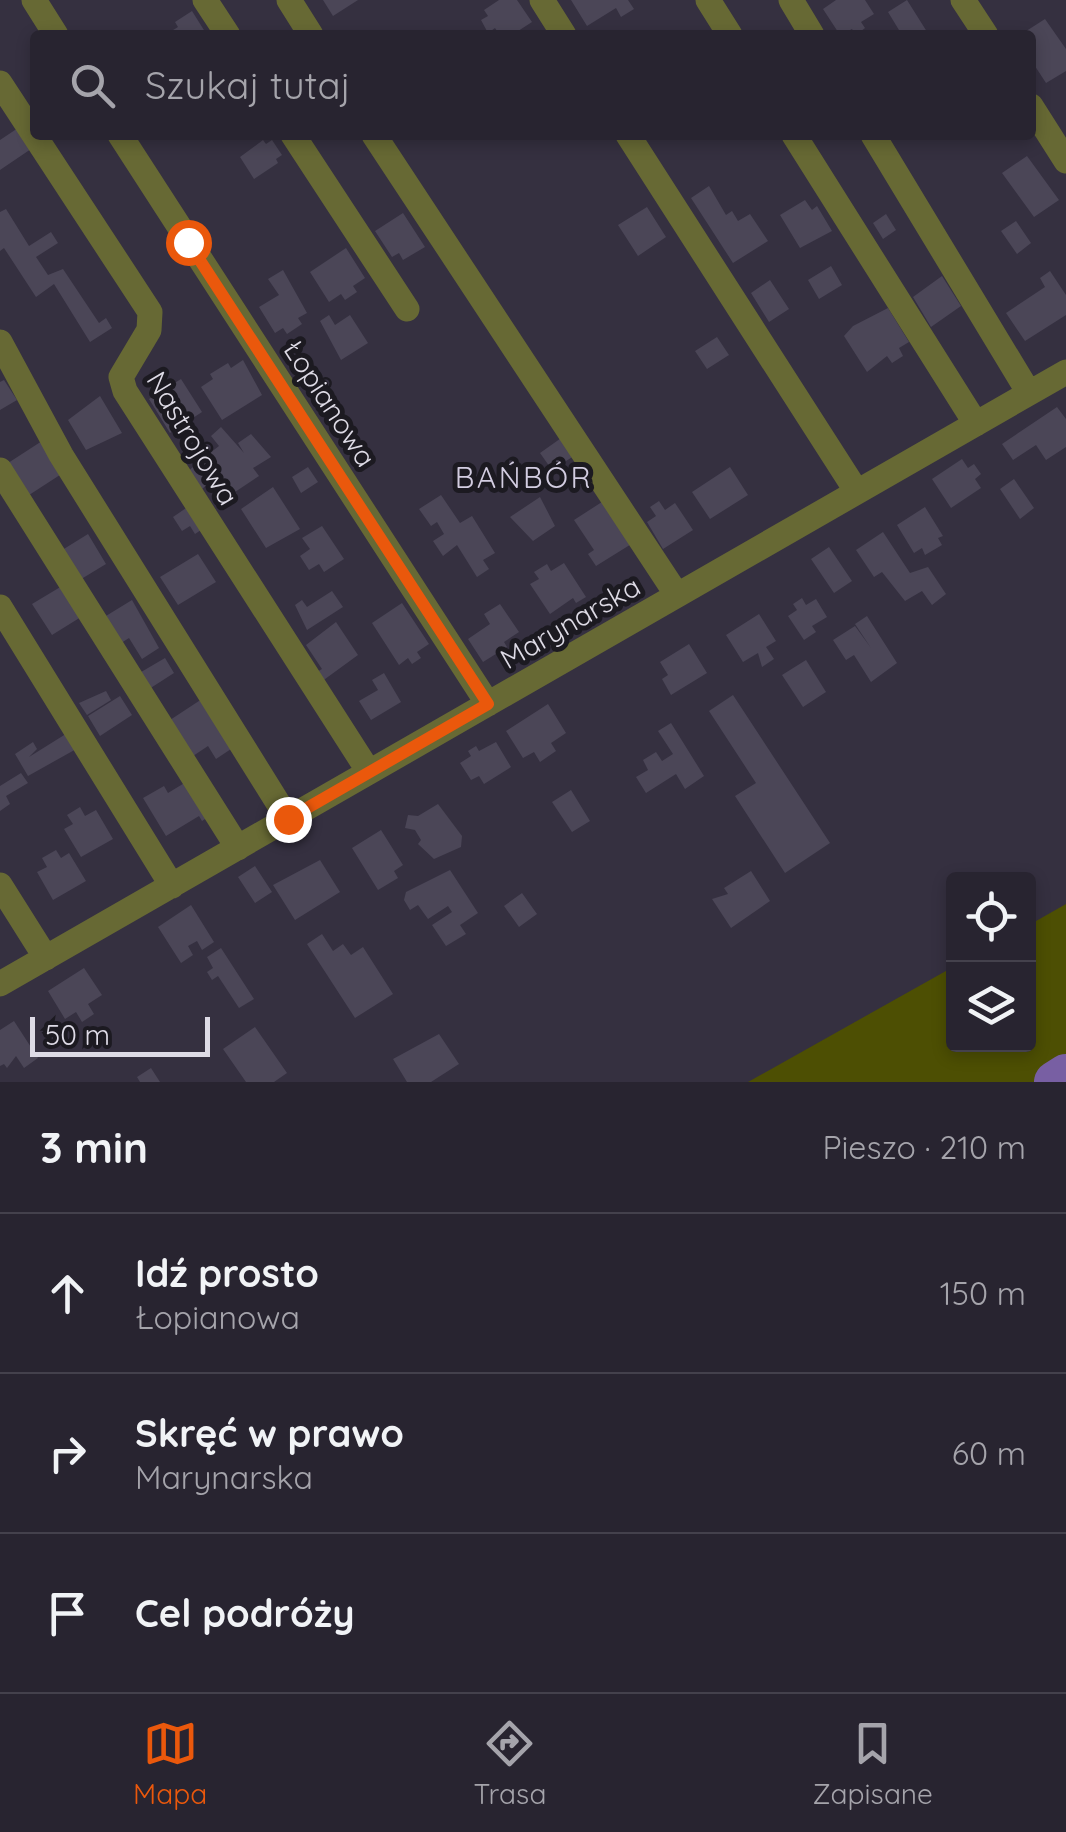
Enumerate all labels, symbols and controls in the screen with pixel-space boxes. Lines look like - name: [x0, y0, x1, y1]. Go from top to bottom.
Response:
- search box: [30, 30, 1036, 140]
- icon: search: [65, 58, 120, 113]
- text: Szukaj tutaj: [145, 61, 351, 109]
- route start: [166, 220, 212, 266]
- street label: Łopianowa: [276, 333, 384, 473]
- street label: Nastrojowa: [139, 365, 247, 511]
- district label: BAŃBÓR: [455, 458, 593, 496]
- street label: Marynarska: [494, 568, 646, 676]
- route end: [266, 797, 312, 843]
- map controls: [946, 872, 1036, 1052]
- button: locate: [946, 872, 1036, 962]
- button: layers: [946, 962, 1036, 1052]
- scale bar: [30, 1012, 210, 1056]
- text: 50 m: [45, 1017, 110, 1052]
- text: 3 min: [40, 1121, 148, 1174]
- text: Pieszo · 210 m: [822, 1127, 1026, 1167]
- text: Idź prosto: [135, 1249, 319, 1297]
- icon: ahead: [40, 1266, 95, 1321]
- text: 150 m: [940, 1273, 1026, 1313]
- text: Łopianowa: [135, 1297, 300, 1337]
- text: Skręć w prawo: [135, 1409, 404, 1457]
- icon: right: [40, 1426, 95, 1481]
- text: 60 m: [952, 1433, 1026, 1473]
- text: Marynarska: [135, 1457, 313, 1497]
- icon: arrive: [40, 1586, 95, 1641]
- text: Cel podróży: [135, 1589, 355, 1637]
- tab: Mapa: [133, 1716, 207, 1811]
- tab: Trasa: [473, 1716, 546, 1811]
- tab: Zapisane: [813, 1716, 933, 1811]

